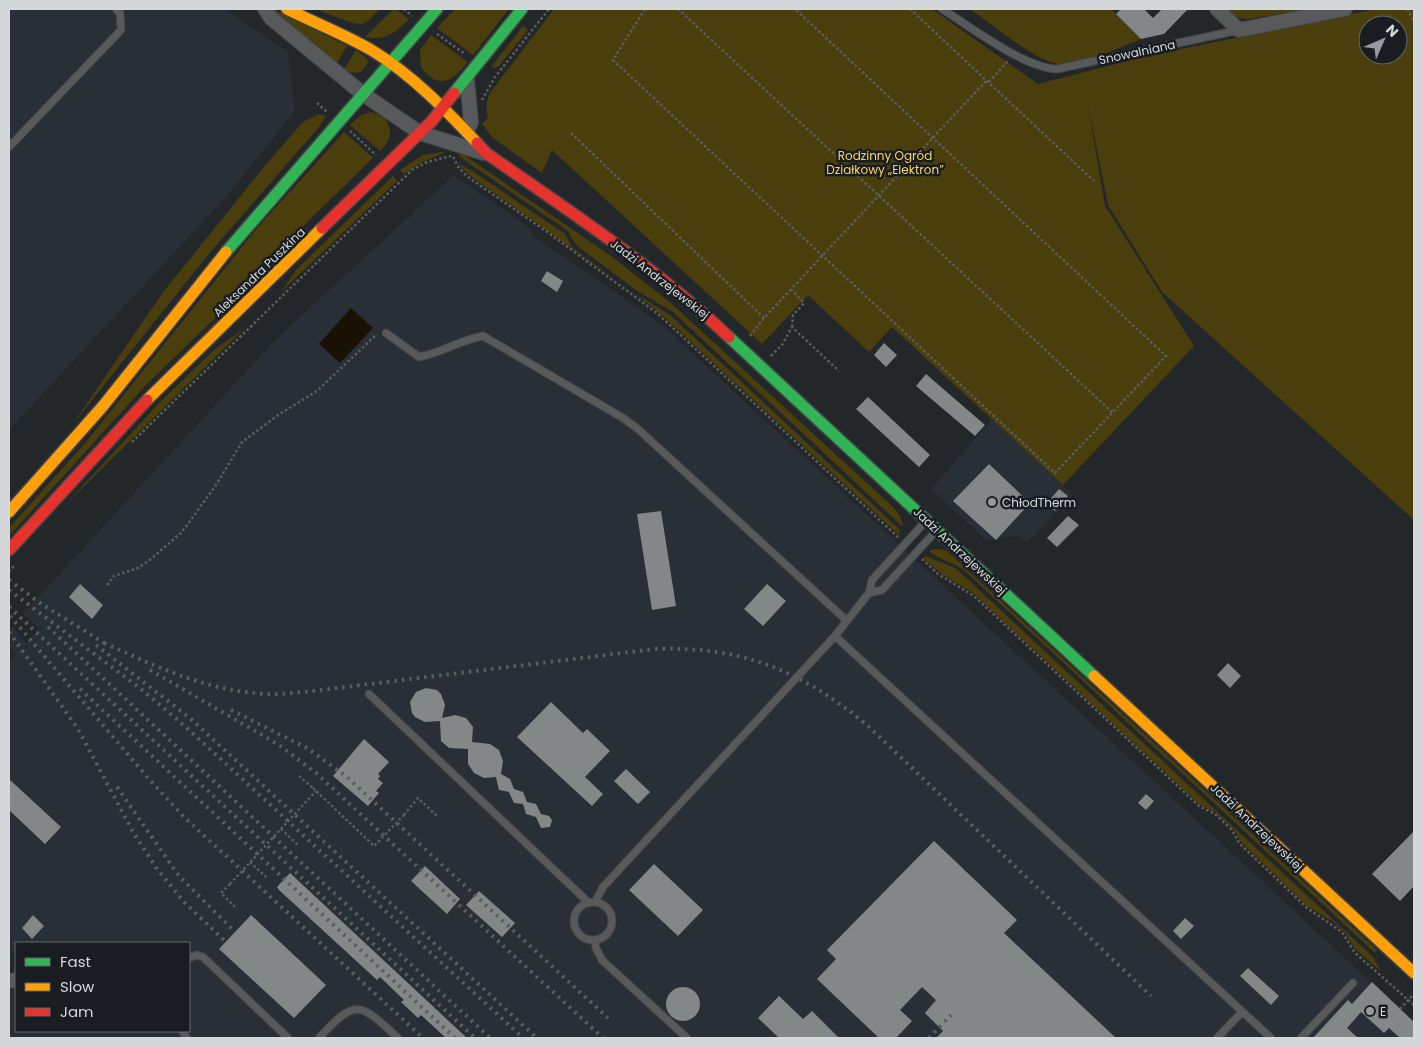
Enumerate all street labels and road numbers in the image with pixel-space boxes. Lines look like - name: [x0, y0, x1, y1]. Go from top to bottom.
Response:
- street label: Snowalniana: [1097, 36, 1177, 68]
- street label: Aleksandra Puszkina: [209, 224, 309, 320]
- street label: Jadzi Andrzejewskiej: [607, 235, 713, 323]
- street label: Jadzi Andrzejewskiej: [910, 503, 1010, 599]
- street label: Jadzi Andrzejewskiej: [1207, 779, 1307, 875]

